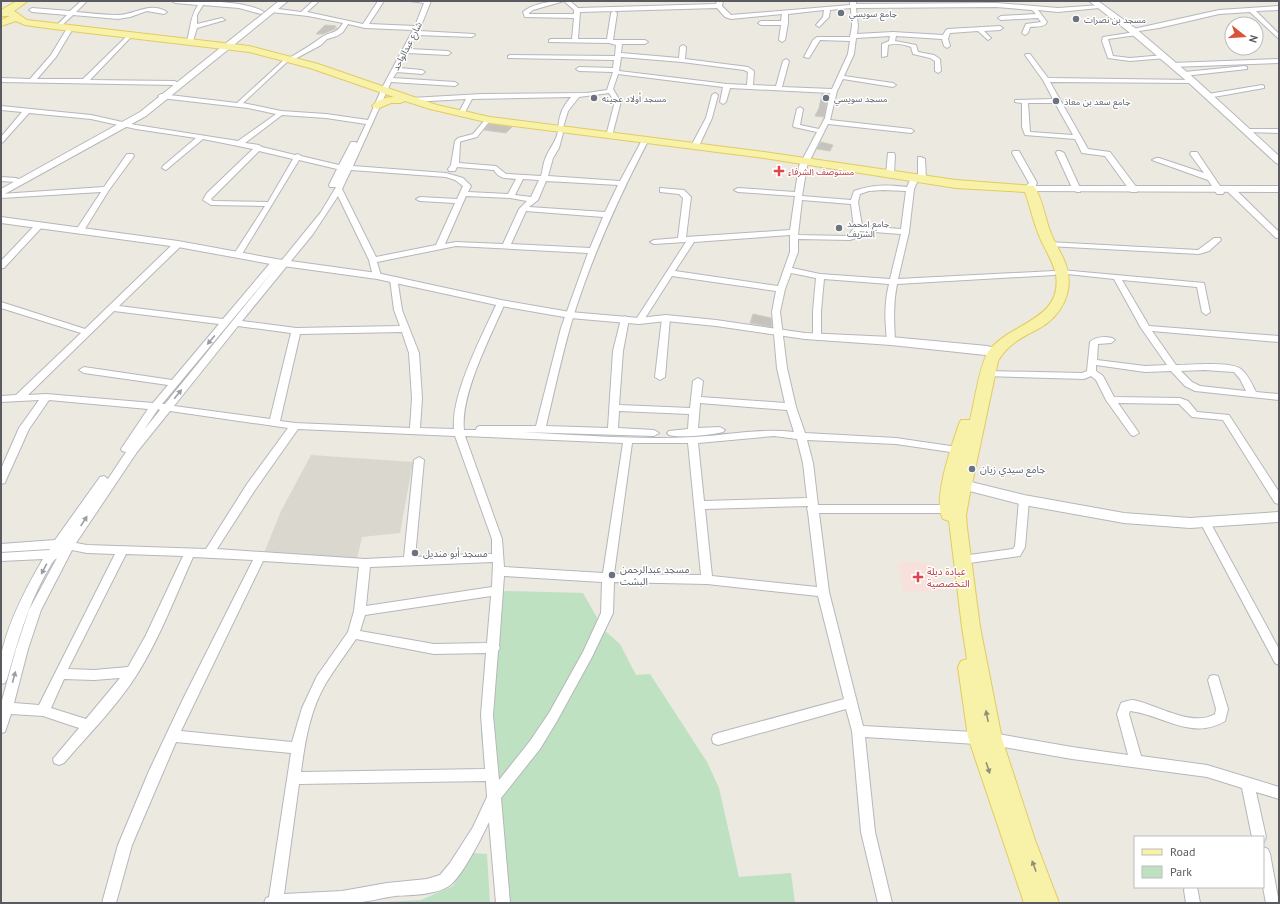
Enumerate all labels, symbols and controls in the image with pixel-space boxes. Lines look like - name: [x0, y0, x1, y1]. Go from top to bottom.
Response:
- marker: جامع سويسي: [836, 8, 846, 18]
- place label: جامع سويسي: [849, 8, 897, 21]
- marker: مسجد بن نصرات: [1071, 14, 1081, 24]
- place label: مسجد بن نصرات: [1084, 14, 1146, 26]
- north arrow: [1224, 16, 1264, 56]
- street label: شارع عبدالواحد: [390, 20, 426, 73]
- text: N: [1246, 33, 1261, 44]
- place label: مسجد أولاد عجينه: [602, 92, 667, 104]
- marker: مسجد أولاد عجينه: [589, 93, 599, 103]
- marker: مسجد سويسي: [821, 93, 831, 103]
- place label: مسجد سويسي: [834, 93, 888, 106]
- marker: جامع سعد بن معاذ: [1051, 96, 1061, 106]
- place label: جامع سعد بن معاذ: [1064, 96, 1130, 109]
- marker: مستوصف الشرفاء: [773, 165, 785, 177]
- place label: مستوصف الشرفاء: [788, 166, 854, 178]
- place label: جامع امحمد الشريف: [847, 218, 889, 240]
- marker: جامع امحمد الشريف: [834, 223, 844, 233]
- one-way arrow: [206, 335, 215, 346]
- one-way arrow: [173, 388, 182, 399]
- place label: جامع سيدي زيان: [980, 463, 1045, 477]
- marker: جامع سيدي زيان: [967, 464, 977, 474]
- one-way arrow: [80, 516, 88, 526]
- place label: مسجد أبو منديل: [423, 547, 488, 560]
- marker: مسجد أبو منديل: [410, 548, 420, 558]
- one-way arrow: [40, 563, 47, 575]
- place label: مسجد عبدالرحمن البشت: [620, 563, 689, 588]
- place label: عيادة ديلة التخصصية: [927, 565, 970, 590]
- marker: مسجد عبدالرحمن البشت: [607, 570, 617, 580]
- marker: عيادة ديلة التخصصية: [912, 571, 924, 583]
- one-way arrow: [11, 671, 17, 683]
- one-way arrow: [984, 710, 990, 722]
- one-way arrow: [985, 762, 991, 774]
- legend: [1134, 836, 1264, 888]
- text: Road: [1170, 844, 1195, 859]
- one-way arrow: [1031, 860, 1037, 872]
- text: Park: [1170, 864, 1192, 879]

